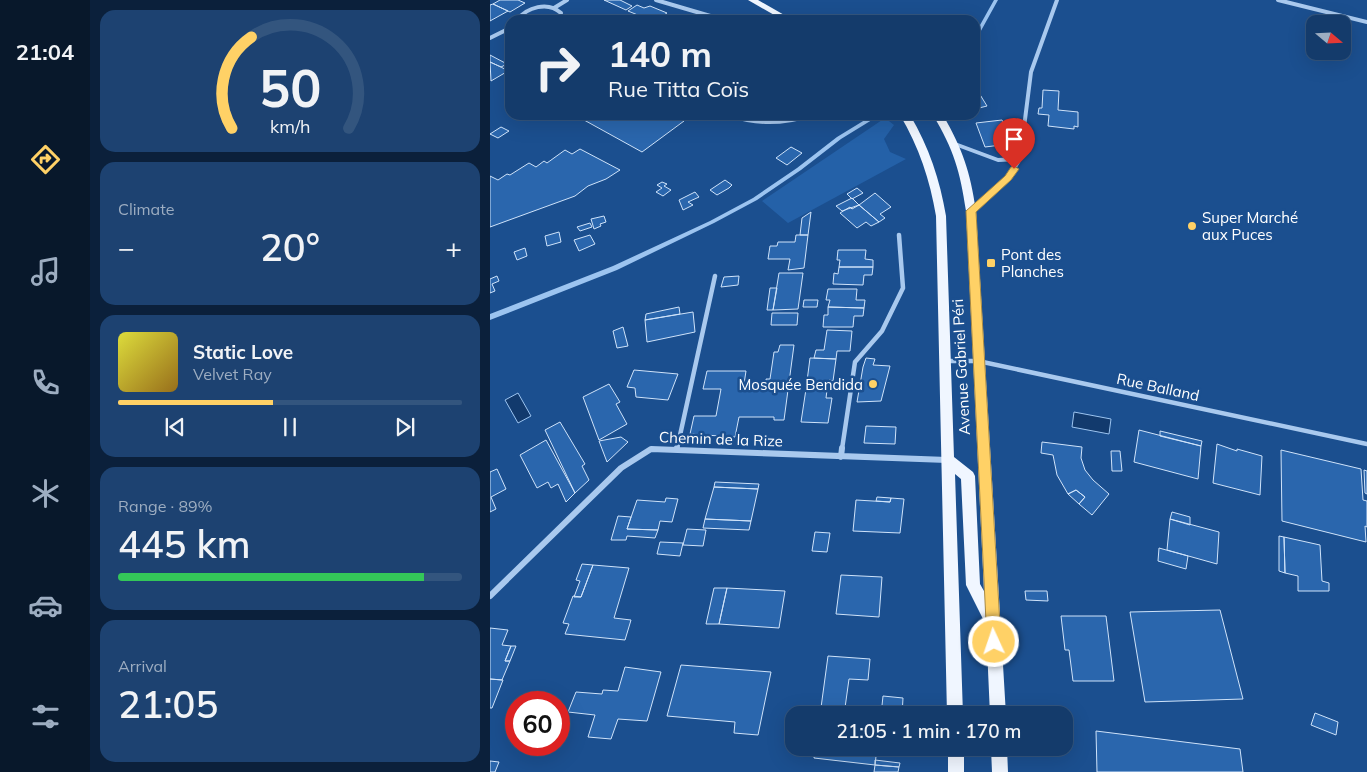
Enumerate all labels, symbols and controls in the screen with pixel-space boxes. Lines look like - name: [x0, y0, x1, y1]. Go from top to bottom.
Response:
- north arrow: [1306, 15, 1351, 60]
- map controls: [1306, 15, 1351, 60]
- text: 140 m: [608, 32, 712, 76]
- icon: right: [525, 35, 590, 100]
- text: 21:04: [16, 38, 74, 66]
- text: 50: [259, 55, 321, 120]
- text: Rue Titta Coïs: [608, 75, 749, 103]
- text: km/h: [270, 115, 310, 137]
- pin: [993, 118, 1035, 169]
- icon: arrive: [1000, 125, 1028, 153]
- icon: directions: [28, 142, 63, 177]
- text: Climate: [118, 199, 174, 219]
- place label: Super Marché aux Puces: [1202, 208, 1298, 244]
- marker: Super Marché aux Puces: [1186, 220, 1198, 232]
- text: 20°: [260, 223, 320, 271]
- text: −: [118, 230, 135, 265]
- text: +: [445, 230, 462, 265]
- place label: Pont des Planches: [1001, 245, 1064, 281]
- icon: music: [28, 254, 63, 289]
- marker: Pont des Planches: [985, 257, 997, 269]
- street label: Avenue Gabriel Péri: [948, 298, 974, 436]
- text: Static Love: [193, 340, 293, 364]
- text: Velvet Ray: [193, 364, 272, 384]
- icon: phone: [28, 365, 63, 400]
- street label: Rue Balland: [1115, 369, 1201, 405]
- place label: Mosquée Bendida: [739, 375, 863, 394]
- marker: Mosquée Bendida: [867, 378, 879, 390]
- icon: previous: [161, 413, 189, 441]
- icon: pause: [276, 413, 304, 441]
- icon: next: [391, 413, 419, 441]
- street label: Chemin de la Rize: [659, 427, 783, 451]
- icon: climate: [28, 476, 63, 511]
- text: Range · 89%: [118, 496, 213, 516]
- text: 445 km: [118, 520, 251, 568]
- icon: car: [28, 588, 63, 623]
- position arrow: [967, 615, 1019, 667]
- text: Arrival: [118, 656, 167, 676]
- text: 21:05: [118, 680, 218, 728]
- speed limit sign: 60: [505, 691, 570, 756]
- icon: filters: [28, 699, 63, 734]
- text: 21:05 · 1 min · 170 m: [836, 719, 1022, 743]

